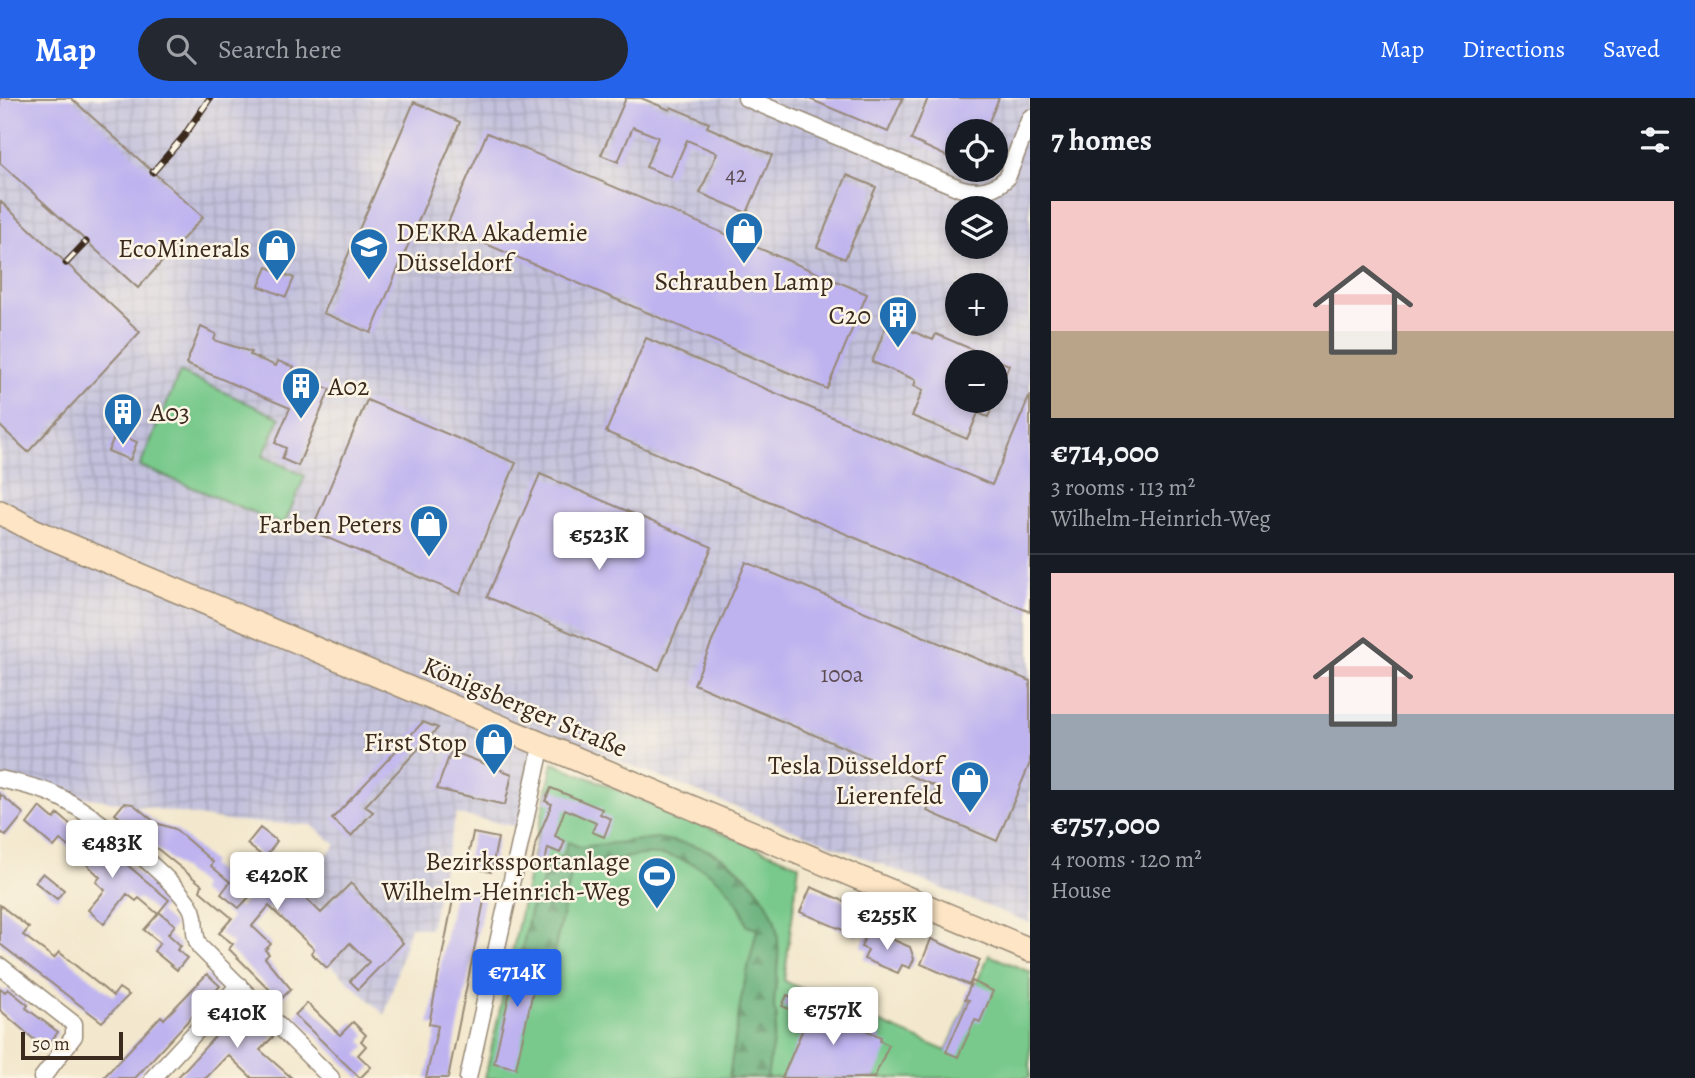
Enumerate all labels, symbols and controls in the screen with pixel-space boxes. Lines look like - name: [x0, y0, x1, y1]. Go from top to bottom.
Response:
- search box: [138, 18, 628, 81]
- text: Map: [35, 27, 96, 72]
- icon: search: [162, 30, 200, 68]
- text: Search here: [218, 32, 342, 67]
- text: Map: [1380, 33, 1424, 65]
- text: Directions: [1462, 33, 1565, 65]
- text: Saved: [1603, 33, 1660, 65]
- map controls: [945, 119, 1008, 413]
- button: locate: [945, 119, 1008, 182]
- text: 7 homes: [1051, 120, 1152, 160]
- icon: filters: [1636, 121, 1674, 159]
- house number: 42: [725, 159, 747, 190]
- button: layers: [945, 196, 1008, 259]
- shop icon: Schrauben Lamp: [723, 210, 765, 265]
- place label: DEKRA Akademie Düsseldorf: [396, 215, 588, 280]
- school or university icon: DEKRA Akademie Düsseldorf: [348, 226, 390, 281]
- shop icon: EcoMinerals: [256, 227, 298, 282]
- place label: EcoMinerals: [118, 231, 250, 266]
- icon: home: [1300, 247, 1426, 373]
- place label: Schrauben Lamp: [655, 264, 833, 299]
- button: +: [945, 273, 1008, 336]
- building icon: C20: [877, 294, 919, 349]
- place label: C20: [829, 298, 871, 333]
- button: −: [945, 350, 1008, 413]
- building icon: A02: [280, 365, 322, 420]
- place label: A02: [327, 369, 369, 404]
- building icon: A03: [102, 391, 144, 446]
- place label: A03: [149, 395, 190, 430]
- text: €714,000: [1051, 432, 1159, 472]
- text: 3 rooms · 113 m²: [1051, 472, 1195, 503]
- shop icon: Farben Peters: [408, 503, 450, 558]
- text: Wilhelm-Heinrich-Weg: [1051, 503, 1271, 534]
- place label: Farben Peters: [258, 507, 402, 542]
- pin: €523K: [550, 512, 648, 572]
- text: €523K: [569, 519, 629, 550]
- icon: home: [1300, 619, 1426, 745]
- street label: Königsberger Straße: [417, 648, 633, 766]
- house number: 100a: [820, 659, 864, 690]
- shop icon: First Stop: [473, 721, 515, 776]
- place label: First Stop: [364, 725, 467, 760]
- place label: Tesla Düsseldorf Lierenfeld: [768, 748, 946, 813]
- shop icon: Tesla Düsseldorf Lierenfeld: [949, 759, 991, 814]
- text: €757,000: [1051, 804, 1160, 844]
- pin: €483K: [63, 820, 161, 880]
- text: €483K: [82, 827, 142, 858]
- place label: Bezirkssportanlage Wilhelm-Heinrich-Weg: [381, 844, 630, 909]
- text: 4 rooms · 120 m²: [1051, 844, 1202, 875]
- pin: €420K: [228, 852, 326, 912]
- sports icon: Bezirkssportanlage Wilhelm-Heinrich-Weg: [636, 855, 678, 910]
- text: €420K: [246, 859, 308, 890]
- text: House: [1051, 875, 1111, 906]
- pin: €255K: [838, 892, 936, 952]
- text: €255K: [857, 899, 917, 930]
- pin: €714K: [468, 950, 566, 1009]
- text: €714K: [488, 956, 546, 987]
- pin: €757K: [784, 988, 882, 1047]
- pin: €410K: [188, 990, 286, 1050]
- text: €757K: [804, 994, 862, 1025]
- text: €410K: [208, 997, 266, 1028]
- scale bar: [21, 1029, 122, 1061]
- text: 50 m: [32, 1031, 70, 1057]

